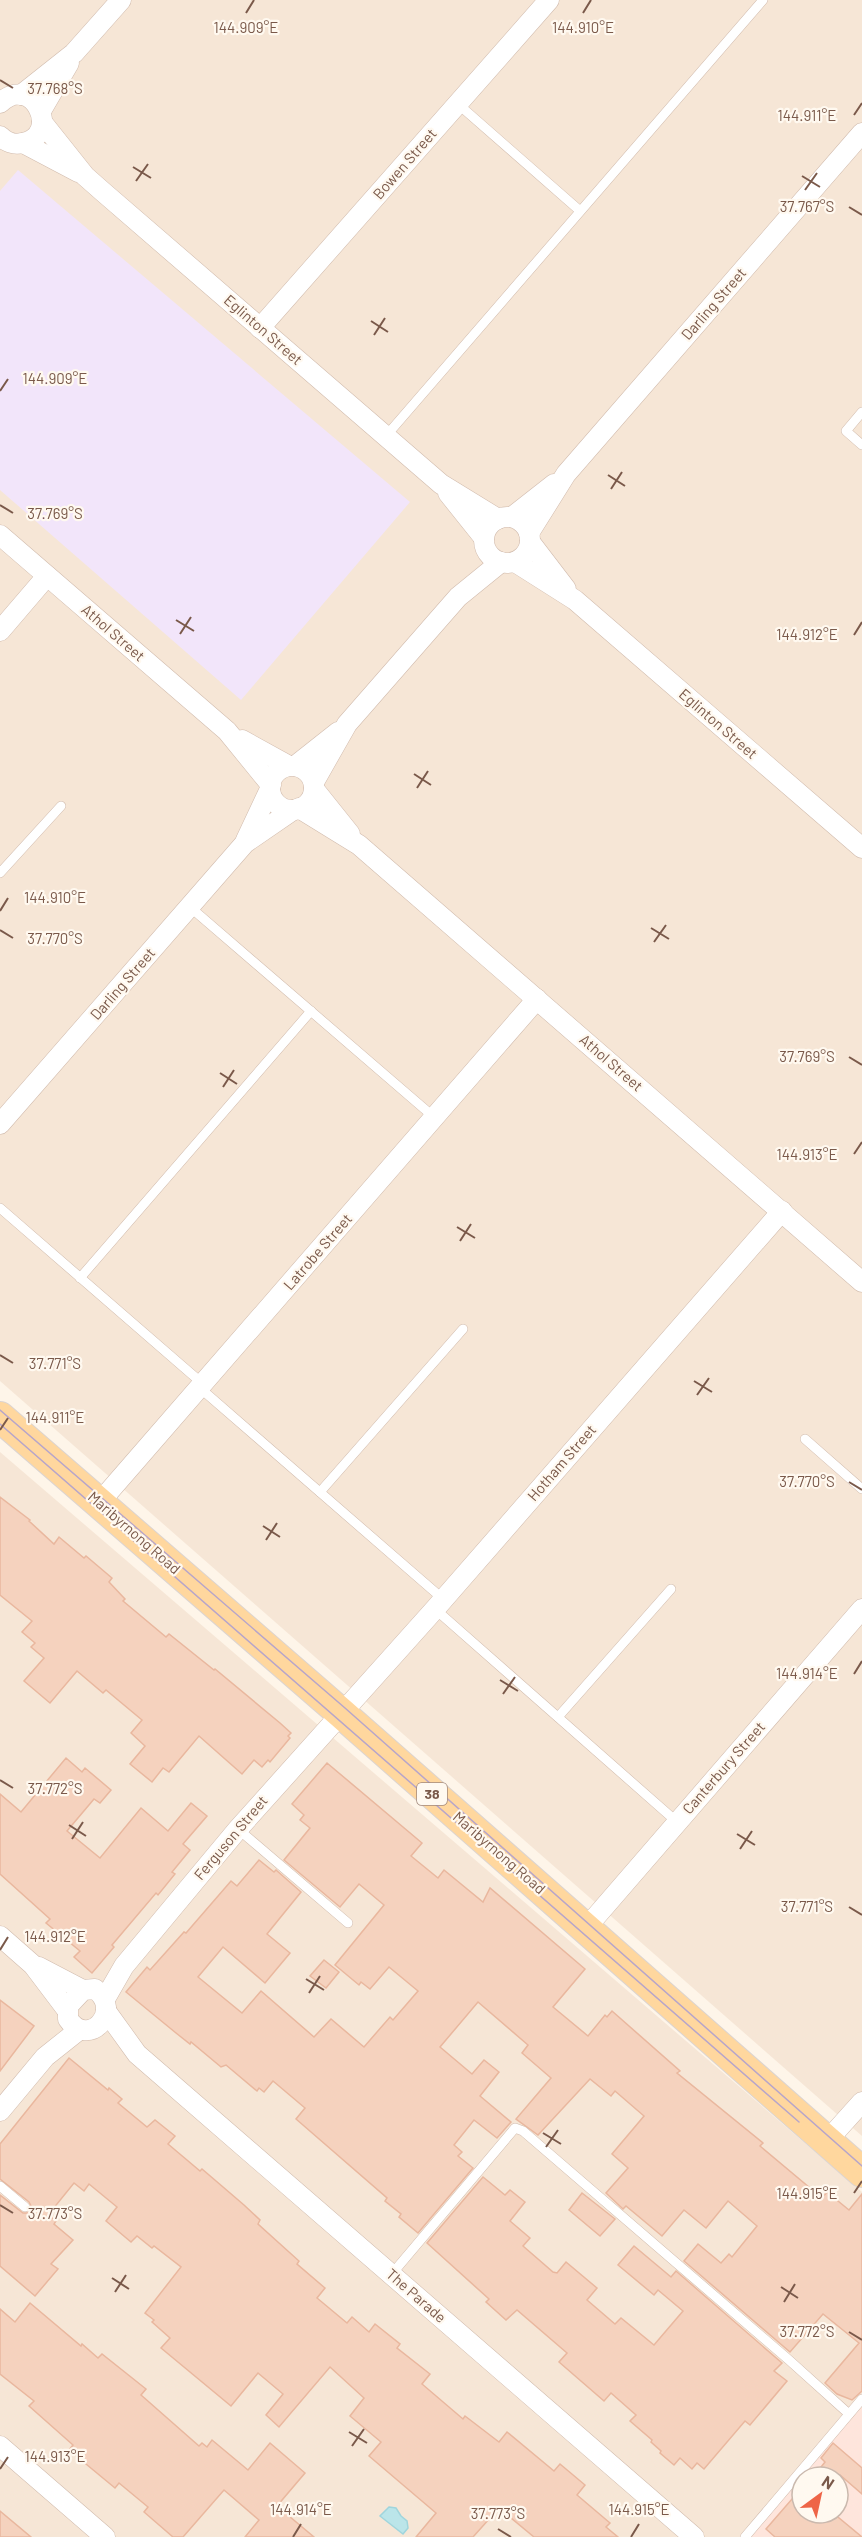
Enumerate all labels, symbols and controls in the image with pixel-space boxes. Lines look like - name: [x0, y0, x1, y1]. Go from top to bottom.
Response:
- text: 144.909°E: [214, 18, 278, 36]
- text: 144.910°E: [552, 18, 614, 36]
- text: 37.768°S: [27, 79, 83, 97]
- text: 144.911°E: [778, 106, 836, 124]
- street label: Bowen Street: [369, 124, 440, 202]
- text: 37.767°S: [780, 197, 834, 215]
- street label: Darling Street: [677, 264, 749, 343]
- street label: Eglinton Street: [221, 290, 307, 368]
- text: 144.909°E: [23, 369, 87, 387]
- text: 37.769°S: [27, 504, 83, 522]
- street label: Athol Street: [78, 600, 149, 665]
- text: 144.912°E: [776, 625, 838, 643]
- street label: Eglinton Street: [676, 684, 762, 762]
- text: 144.910°E: [24, 888, 86, 906]
- text: 37.770°S: [27, 929, 83, 947]
- street label: Darling Street: [86, 944, 158, 1023]
- street label: Athol Street: [576, 1030, 647, 1095]
- text: 37.769°S: [779, 1047, 835, 1065]
- text: 144.913°E: [776, 1145, 838, 1163]
- street label: Latrobe Street: [279, 1210, 355, 1293]
- text: 37.771°S: [29, 1354, 81, 1372]
- text: 144.911°E: [26, 1408, 84, 1426]
- street label: Hotham Street: [523, 1420, 599, 1504]
- text: 37.770°S: [779, 1472, 835, 1490]
- street label: Maribyrnong Road: [85, 1487, 185, 1577]
- text: 144.914°E: [776, 1664, 838, 1682]
- street label: Canterbury Street: [678, 1718, 768, 1817]
- text: 37.772°S: [27, 1779, 83, 1797]
- road number: 38: [417, 1783, 447, 1805]
- street label: Ferguson Street: [190, 1791, 271, 1883]
- street label: Maribyrnong Road: [450, 1807, 550, 1897]
- text: 37.771°S: [781, 1897, 833, 1915]
- text: 144.912°E: [24, 1927, 86, 1945]
- text: 144.915°E: [776, 2184, 838, 2202]
- text: 37.773°S: [28, 2204, 82, 2222]
- street label: The Parade: [383, 2264, 450, 2326]
- text: 37.772°S: [779, 2322, 835, 2340]
- text: 144.913°E: [24, 2447, 86, 2465]
- north arrow: [790, 2465, 850, 2525]
- text: N: [819, 2471, 838, 2493]
- text: 144.914°E: [270, 2500, 332, 2518]
- text: 144.915°E: [608, 2500, 670, 2518]
- text: 37.773°S: [471, 2504, 525, 2522]

